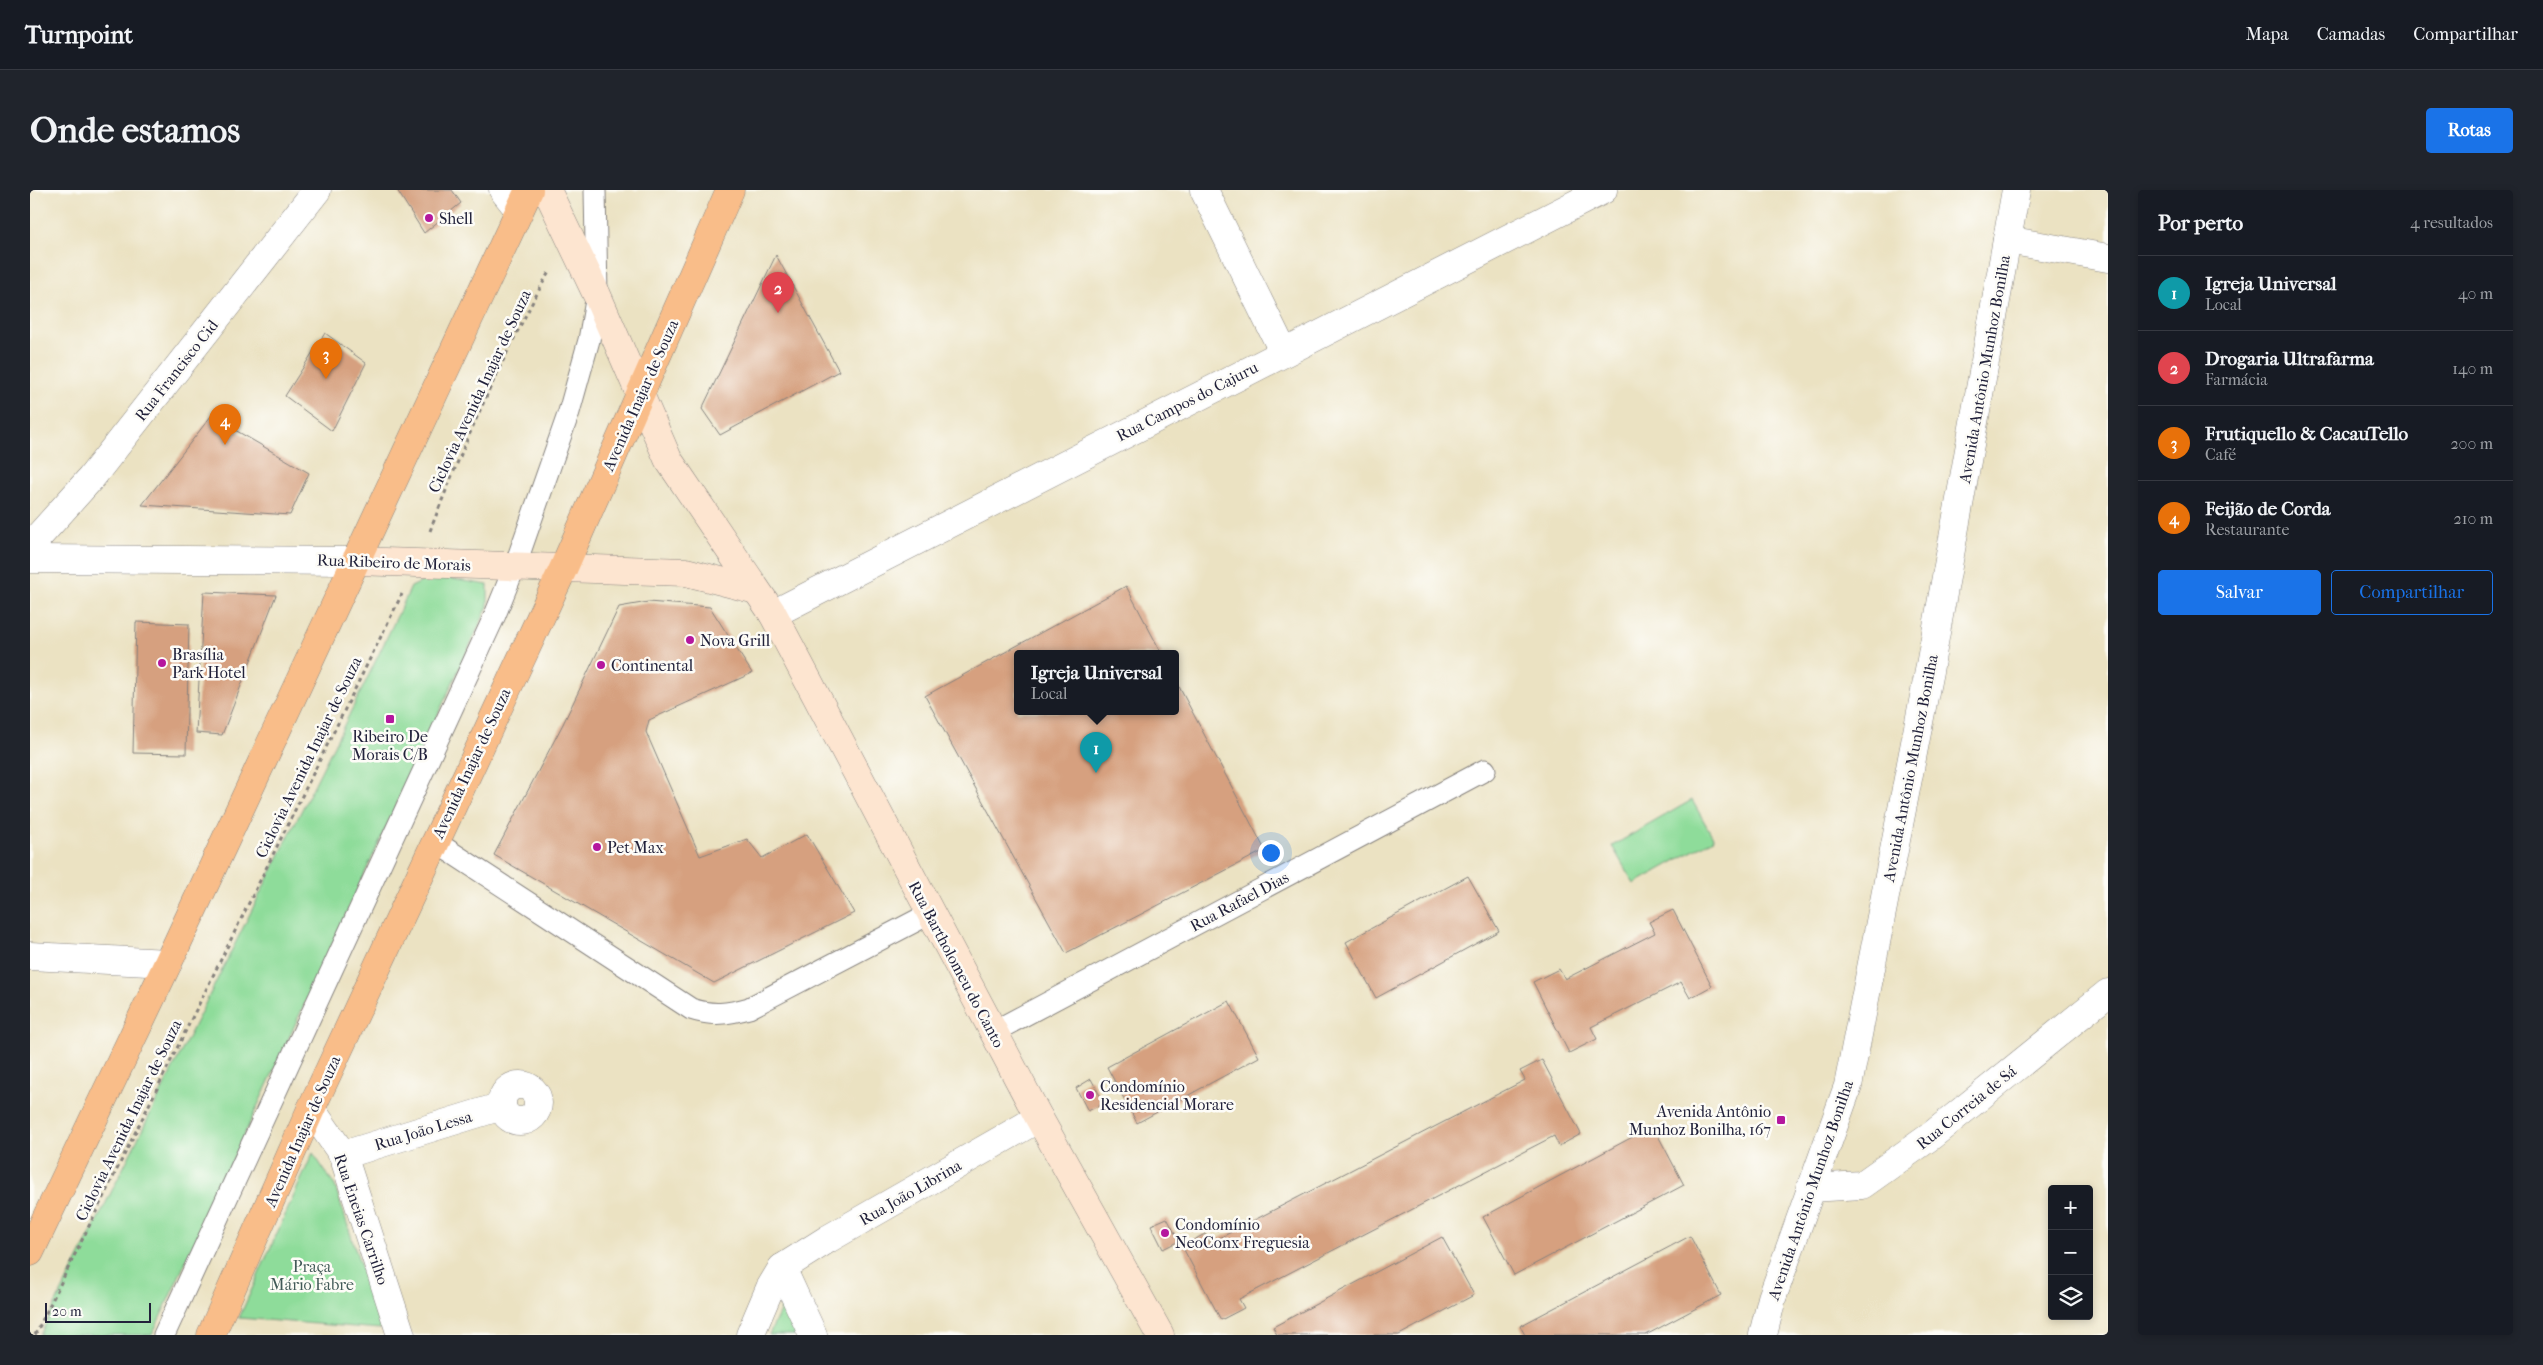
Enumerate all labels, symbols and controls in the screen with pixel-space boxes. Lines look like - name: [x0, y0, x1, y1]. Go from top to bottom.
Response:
- text: Turnpoint: [25, 21, 133, 49]
- text: Mapa: [2246, 24, 2289, 45]
- text: Camadas: [2317, 24, 2385, 45]
- text: Compartilhar: [2413, 24, 2518, 45]
- button: Rotas: [2426, 108, 2513, 153]
- text: Onde estamos: [30, 110, 240, 151]
- place label: Shell: [439, 209, 473, 228]
- text: Por perto: [2158, 211, 2243, 235]
- marker: Shell: [423, 212, 435, 224]
- text: 4 resultados: [2410, 213, 2493, 232]
- street label: Avenida Antônio Munhoz Bonilha: [1955, 253, 2014, 486]
- pin: 2: [762, 272, 794, 313]
- text: Igreja Universal: [2205, 273, 2336, 295]
- text: 1: [2171, 284, 2177, 303]
- text: 40 m: [2458, 284, 2493, 303]
- street label: Ciclovia Avenida Inajar de Souza: [424, 286, 535, 496]
- text: Local: [2205, 295, 2242, 314]
- street label: Rua Francisco Cid: [131, 316, 222, 425]
- street label: Avenida Inajar de Souza: [598, 316, 683, 475]
- pin: 3: [310, 338, 342, 379]
- text: Drogaria Ultrafarma: [2205, 348, 2374, 370]
- street label: Rua Campos do Cajuru: [1113, 357, 1261, 445]
- text: 2: [2170, 359, 2178, 378]
- text: 140 m: [2452, 359, 2493, 378]
- text: Farmácia: [2205, 370, 2268, 389]
- pin: 4: [209, 404, 241, 445]
- text: Frutiquello & CacauTello: [2205, 423, 2408, 445]
- text: 3: [2171, 434, 2177, 453]
- text: 200 m: [2450, 434, 2493, 453]
- text: Café: [2205, 445, 2236, 464]
- text: Feijão de Corda: [2205, 498, 2331, 520]
- text: 4: [2169, 509, 2179, 528]
- text: 210 m: [2454, 509, 2493, 528]
- text: Restaurante: [2205, 520, 2289, 539]
- street label: Rua Ribeiro de Morais: [317, 550, 471, 575]
- button: Salvar: [2158, 570, 2321, 615]
- button: Compartilhar: [2331, 570, 2493, 615]
- place label: Nova Grill: [700, 631, 771, 650]
- marker: Nova Grill: [684, 634, 696, 646]
- place label: Brasília Park Hotel: [172, 645, 246, 682]
- popup: [1014, 650, 1179, 715]
- street label: Avenida Antônio Munhoz Bonilha: [1879, 652, 1942, 884]
- street label: Ciclovia Avenida Inajar de Souza: [251, 653, 366, 861]
- place label: Continental: [611, 656, 694, 675]
- marker: Brasília Park Hotel: [156, 657, 168, 669]
- marker: Continental: [595, 659, 607, 671]
- text: Igreja Universal: [1031, 662, 1162, 684]
- text: Local: [1031, 684, 1068, 703]
- street label: Avenida Inajar de Souza: [428, 685, 515, 842]
- marker: Ribeiro De Morais C/B: [384, 713, 396, 725]
- place label: Ribeiro De Morais C/B: [352, 727, 428, 764]
- pin: 1: [1080, 732, 1112, 773]
- place label: Pet Max: [607, 838, 664, 857]
- your location: [1258, 840, 1284, 866]
- marker: Pet Max: [591, 841, 603, 853]
- street label: Rua Rafael Dias: [1187, 867, 1292, 935]
- street label: Rua Bartholomeu do Canto: [905, 878, 1009, 1051]
- street label: Ciclovia Avenida Inajar de Souza: [71, 1016, 186, 1224]
- street label: Avenida Inajar de Souza: [260, 1052, 345, 1211]
- street label: Rua Correia de Sá: [1913, 1061, 2020, 1153]
- place label: Condomínio Residencial Morare: [1100, 1077, 1234, 1114]
- street label: Avenida Antônio Munhoz Bonilha: [1764, 1077, 1857, 1304]
- marker: Condomínio Residencial Morare: [1084, 1089, 1096, 1101]
- place label: Avenida Antônio Munhoz Bonilha, 167: [1629, 1102, 1771, 1139]
- street label: Rua João Lessa: [372, 1106, 475, 1154]
- marker: Avenida Antônio Munhoz Bonilha, 167: [1775, 1114, 1787, 1126]
- street label: Rua Eneias Carrilho: [330, 1151, 393, 1287]
- street label: Rua João Librina: [856, 1155, 965, 1229]
- map controls: [2048, 1185, 2093, 1320]
- button: +: [2048, 1185, 2093, 1230]
- place label: Condomínio NeoConx Freguesia: [1175, 1215, 1310, 1252]
- marker: Condomínio NeoConx Freguesia: [1159, 1227, 1171, 1239]
- button: −: [2048, 1230, 2093, 1275]
- park label: Praça Mário Fabre: [270, 1257, 354, 1294]
- button: layers: [2048, 1275, 2093, 1320]
- scale bar: [45, 1300, 151, 1323]
- text: 20 m: [52, 1303, 82, 1320]

